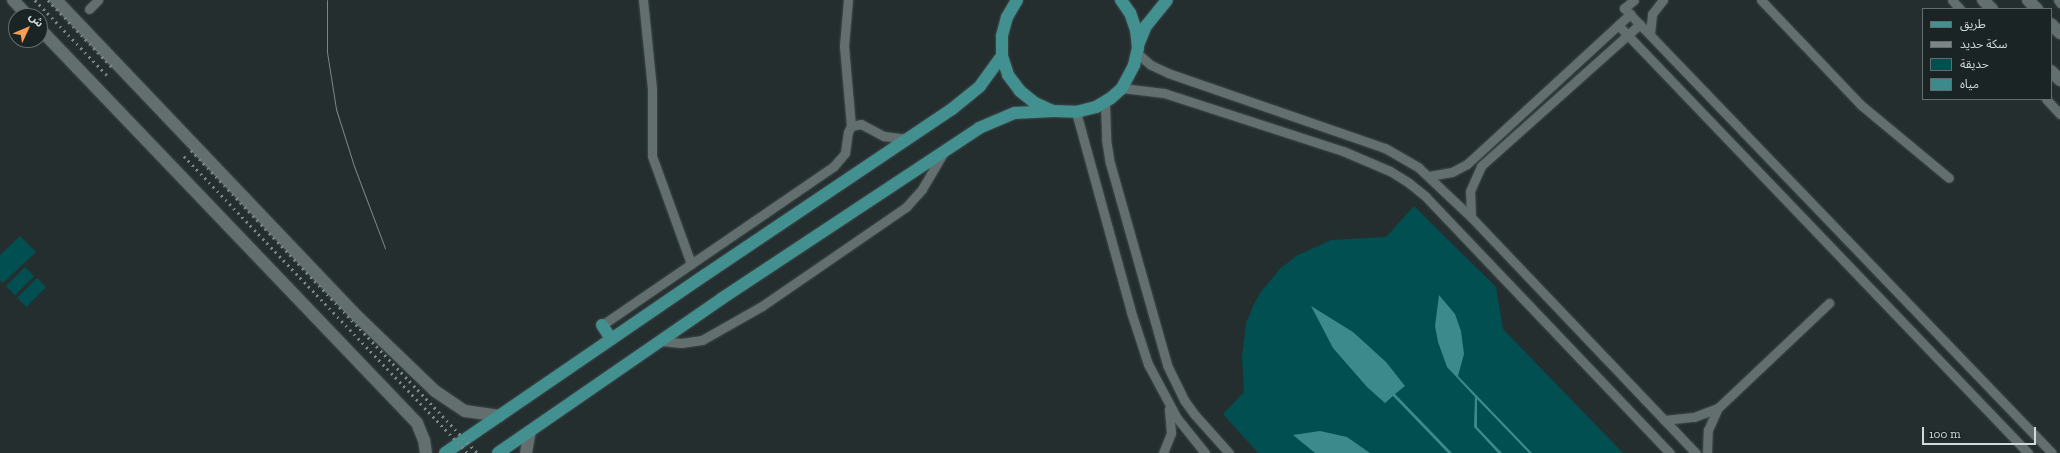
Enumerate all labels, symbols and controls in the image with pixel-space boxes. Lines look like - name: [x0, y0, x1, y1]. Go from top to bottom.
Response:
- north arrow: [8, 8, 48, 48]
- legend: [1922, 8, 2052, 100]
- text: ش: [26, 10, 46, 30]
- text: طريق: [1960, 17, 1986, 31]
- text: سكة حديد: [1960, 37, 2007, 51]
- text: حديقة: [1960, 57, 1989, 71]
- text: مياه: [1960, 77, 1979, 91]
- scale bar: [1924, 419, 2038, 445]
- text: 100 m: [1929, 427, 1961, 441]

